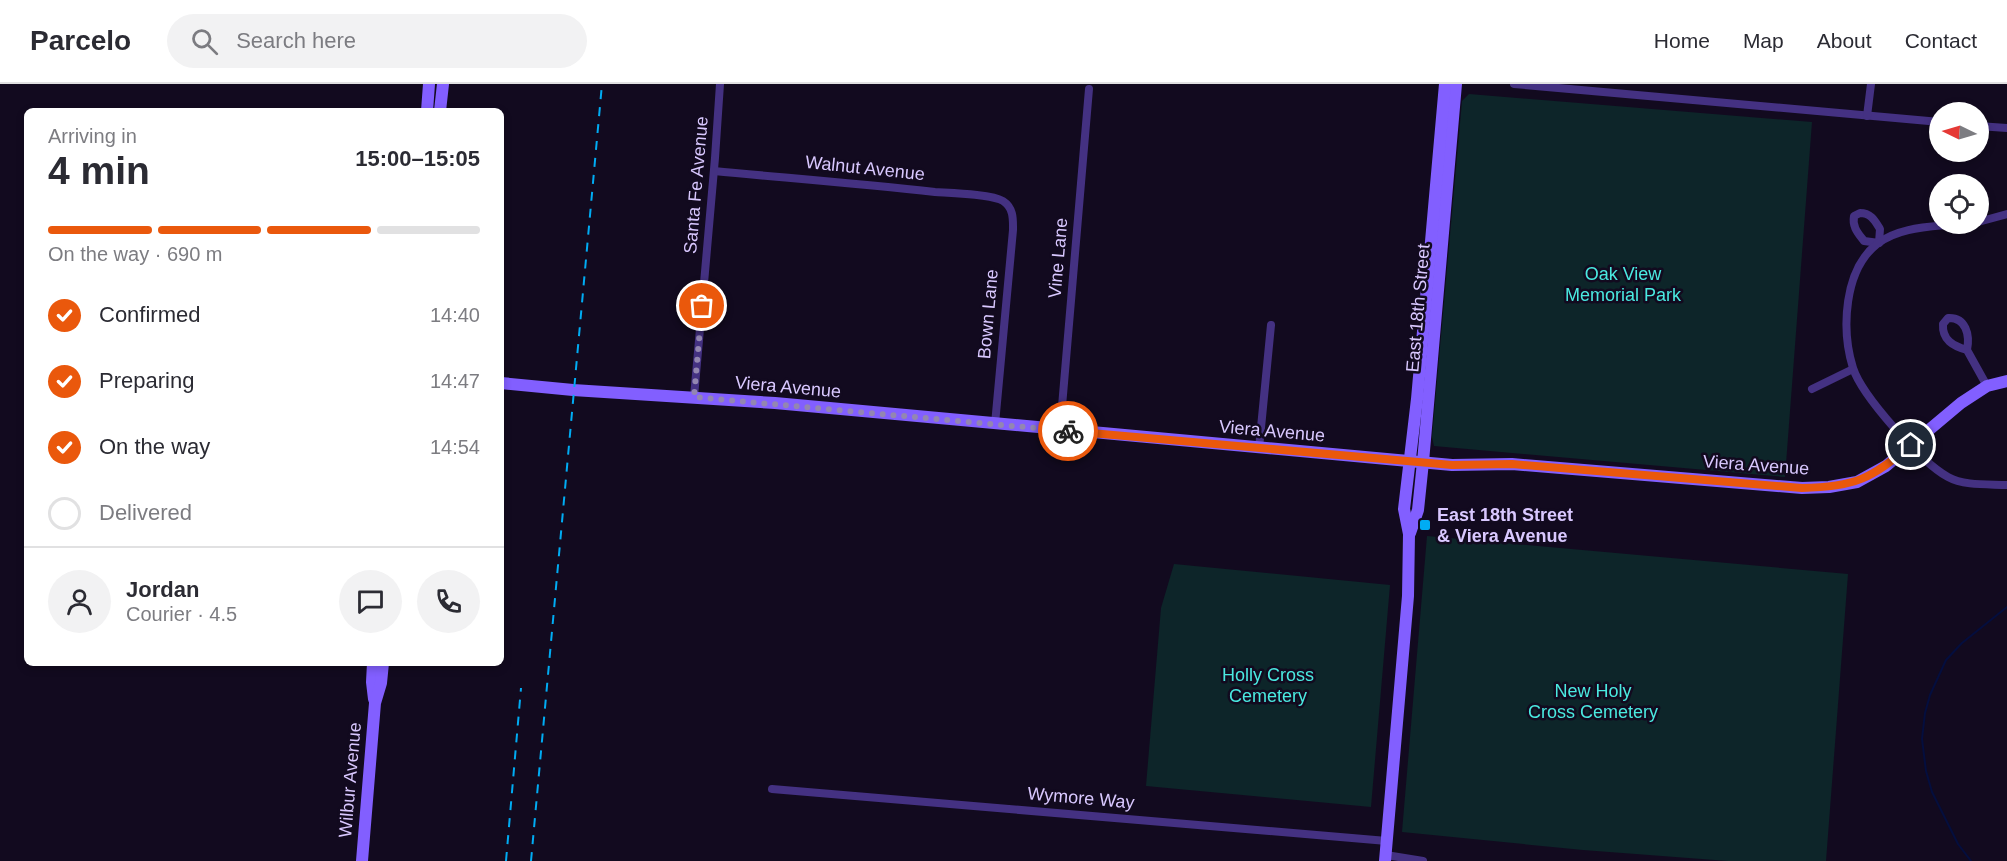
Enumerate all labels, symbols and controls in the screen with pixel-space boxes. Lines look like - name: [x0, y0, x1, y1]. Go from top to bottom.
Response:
- search box: [167, 14, 587, 68]
- text: Parcelo: [30, 25, 131, 56]
- icon: search: [188, 25, 221, 58]
- text: Search here: [236, 28, 356, 53]
- text: Home: [1654, 29, 1710, 52]
- text: Map: [1743, 29, 1784, 52]
- text: About: [1817, 29, 1872, 52]
- text: Contact: [1905, 29, 1977, 52]
- north arrow: [1929, 102, 1989, 162]
- map controls: [1929, 102, 1989, 234]
- street label: Santa Fe Avenue: [680, 115, 712, 255]
- text: Arriving in: [48, 125, 137, 147]
- text: 15:00–15:05: [355, 146, 480, 171]
- text: 4 min: [48, 149, 150, 192]
- street label: Walnut Avenue: [804, 152, 926, 184]
- button: locate: [1929, 174, 1989, 234]
- street label: Vine Lane: [1045, 217, 1071, 299]
- text: On the way · 690 m: [48, 243, 223, 265]
- street label: East 18th Street: [1402, 243, 1434, 373]
- park label: Oak View Memorial Park: [1565, 264, 1682, 305]
- street label: Bown Lane: [974, 268, 1002, 360]
- pin: [676, 280, 727, 331]
- icon: bag: [685, 289, 718, 322]
- icon: check: [48, 299, 81, 332]
- text: Confirmed: [99, 302, 200, 327]
- text: 14:40: [430, 304, 480, 326]
- icon: check: [48, 365, 81, 398]
- text: Preparing: [99, 368, 194, 393]
- text: 14:47: [430, 370, 480, 392]
- street label: Viera Avenue: [734, 372, 842, 402]
- courier: [1038, 401, 1098, 461]
- icon: bike: [1052, 415, 1085, 448]
- street label: Viera Avenue: [1218, 416, 1326, 446]
- pin: [1885, 419, 1936, 470]
- icon: home: [1894, 428, 1927, 461]
- icon: check: [48, 431, 81, 464]
- text: On the way: [99, 434, 210, 459]
- text: 14:54: [430, 436, 480, 458]
- street label: Viera Avenue: [1702, 451, 1810, 479]
- text: Delivered: [99, 500, 192, 525]
- place label: East 18th Street & Viera Avenue: [1437, 505, 1573, 546]
- marker: East 18th Street & Viera Avenue: [1418, 518, 1432, 532]
- button: person: [48, 570, 111, 633]
- button: chat: [339, 570, 402, 633]
- button: phone: [417, 570, 480, 633]
- text: Jordan: [126, 577, 199, 602]
- text: Courier · 4.5: [126, 603, 237, 625]
- park label: Holly Cross Cemetery: [1222, 665, 1314, 706]
- park label: New Holy Cross Cemetery: [1528, 681, 1658, 722]
- street label: Wilbur Avenue: [335, 721, 365, 839]
- street label: Wymore Way: [1027, 783, 1135, 813]

